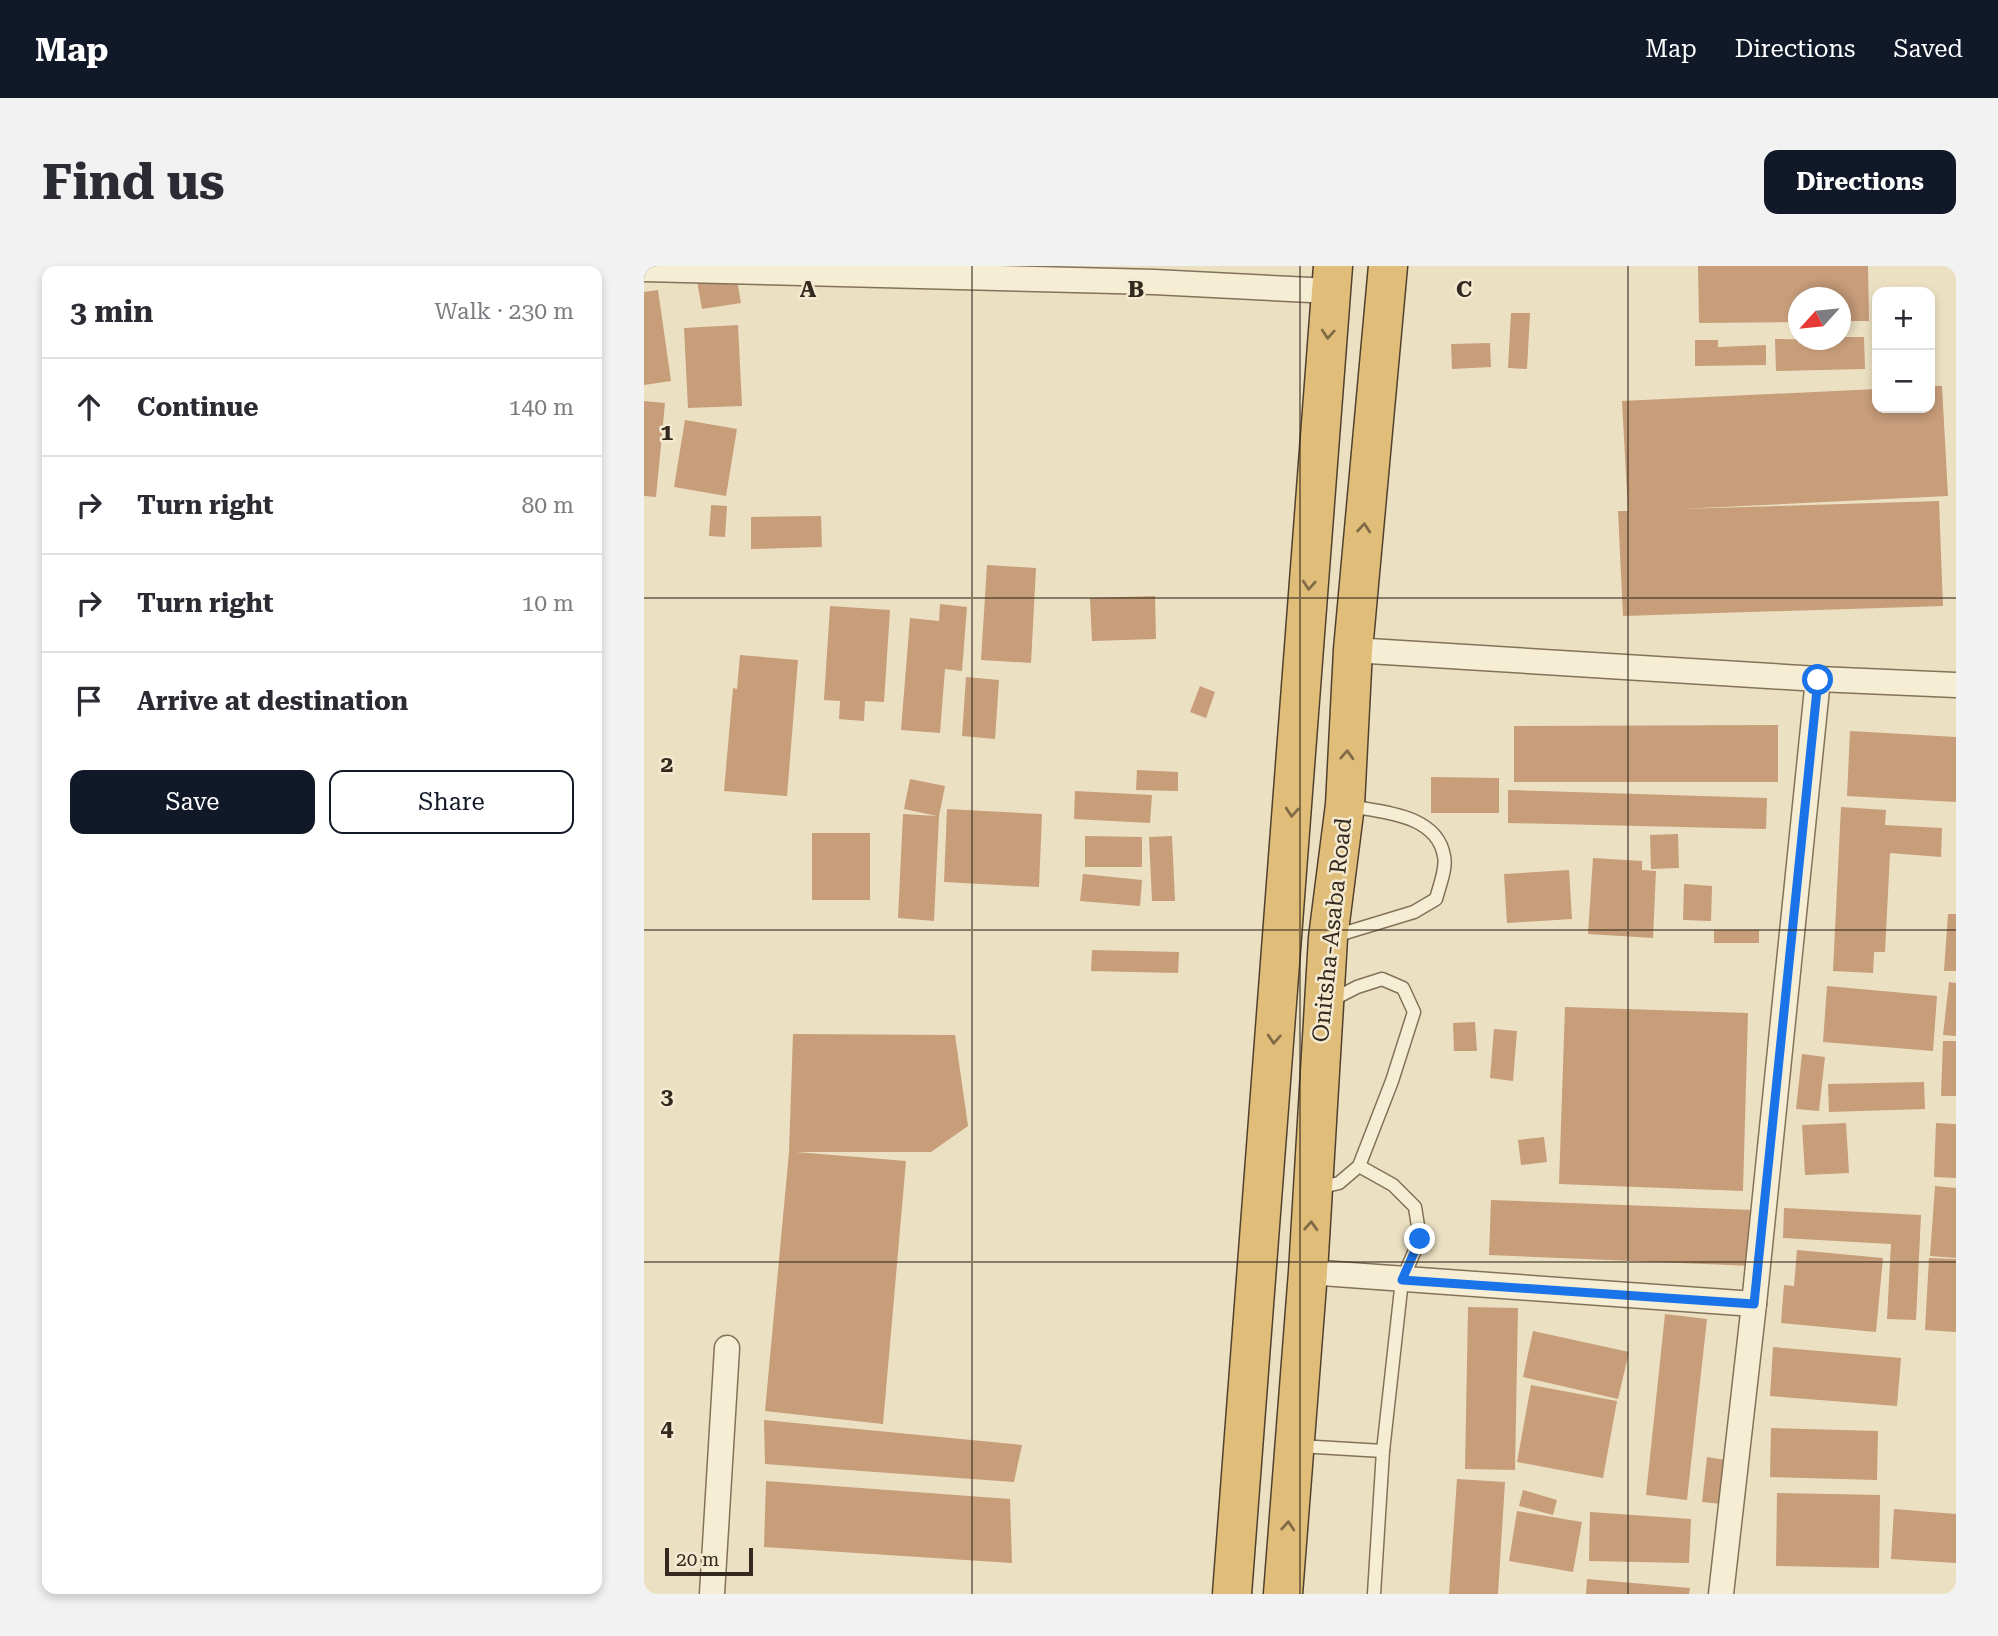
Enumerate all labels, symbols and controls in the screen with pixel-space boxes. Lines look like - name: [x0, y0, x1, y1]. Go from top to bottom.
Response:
- text: Map: [35, 30, 109, 69]
- text: Map: [1645, 35, 1697, 63]
- text: Directions: [1735, 35, 1855, 63]
- text: Saved: [1893, 35, 1963, 63]
- button: Directions: [1764, 150, 1956, 214]
- text: Find us: [42, 154, 225, 211]
- text: A: [800, 276, 817, 303]
- text: B: [1128, 276, 1144, 303]
- text: C: [1456, 276, 1472, 303]
- north arrow: [1788, 287, 1851, 350]
- map controls: [1872, 287, 1935, 413]
- button: +: [1872, 287, 1935, 350]
- text: 3 min: [70, 294, 153, 329]
- text: Walk · 230 m: [435, 298, 574, 325]
- one-way arrow: [1321, 329, 1336, 340]
- button: −: [1872, 350, 1935, 413]
- icon: ahead: [70, 388, 108, 426]
- text: Continue: [137, 392, 259, 422]
- text: 140 m: [509, 394, 574, 421]
- text: 1: [661, 419, 674, 446]
- icon: right: [70, 486, 108, 524]
- text: Turn right: [137, 490, 273, 520]
- text: 80 m: [521, 492, 574, 519]
- one-way arrow: [1356, 522, 1371, 533]
- one-way arrow: [1302, 580, 1317, 591]
- icon: right: [70, 584, 108, 622]
- text: Turn right: [137, 588, 273, 618]
- text: 10 m: [521, 590, 574, 617]
- route start: [1802, 664, 1833, 695]
- icon: arrive: [70, 682, 108, 720]
- text: Arrive at destination: [137, 686, 408, 716]
- one-way arrow: [1340, 749, 1355, 760]
- text: 2: [661, 751, 673, 778]
- button: Save: [70, 770, 315, 834]
- button: Share: [329, 770, 574, 834]
- one-way arrow: [1285, 807, 1300, 818]
- street label: Onitsha-Asaba Road: [1307, 816, 1357, 1044]
- one-way arrow: [1267, 1034, 1282, 1045]
- text: 3: [661, 1083, 674, 1110]
- one-way arrow: [1303, 1220, 1318, 1231]
- route end: [1404, 1223, 1435, 1254]
- text: 4: [661, 1415, 674, 1442]
- one-way arrow: [1280, 1520, 1295, 1531]
- scale bar: [665, 1545, 752, 1577]
- text: 20 m: [676, 1548, 719, 1571]

